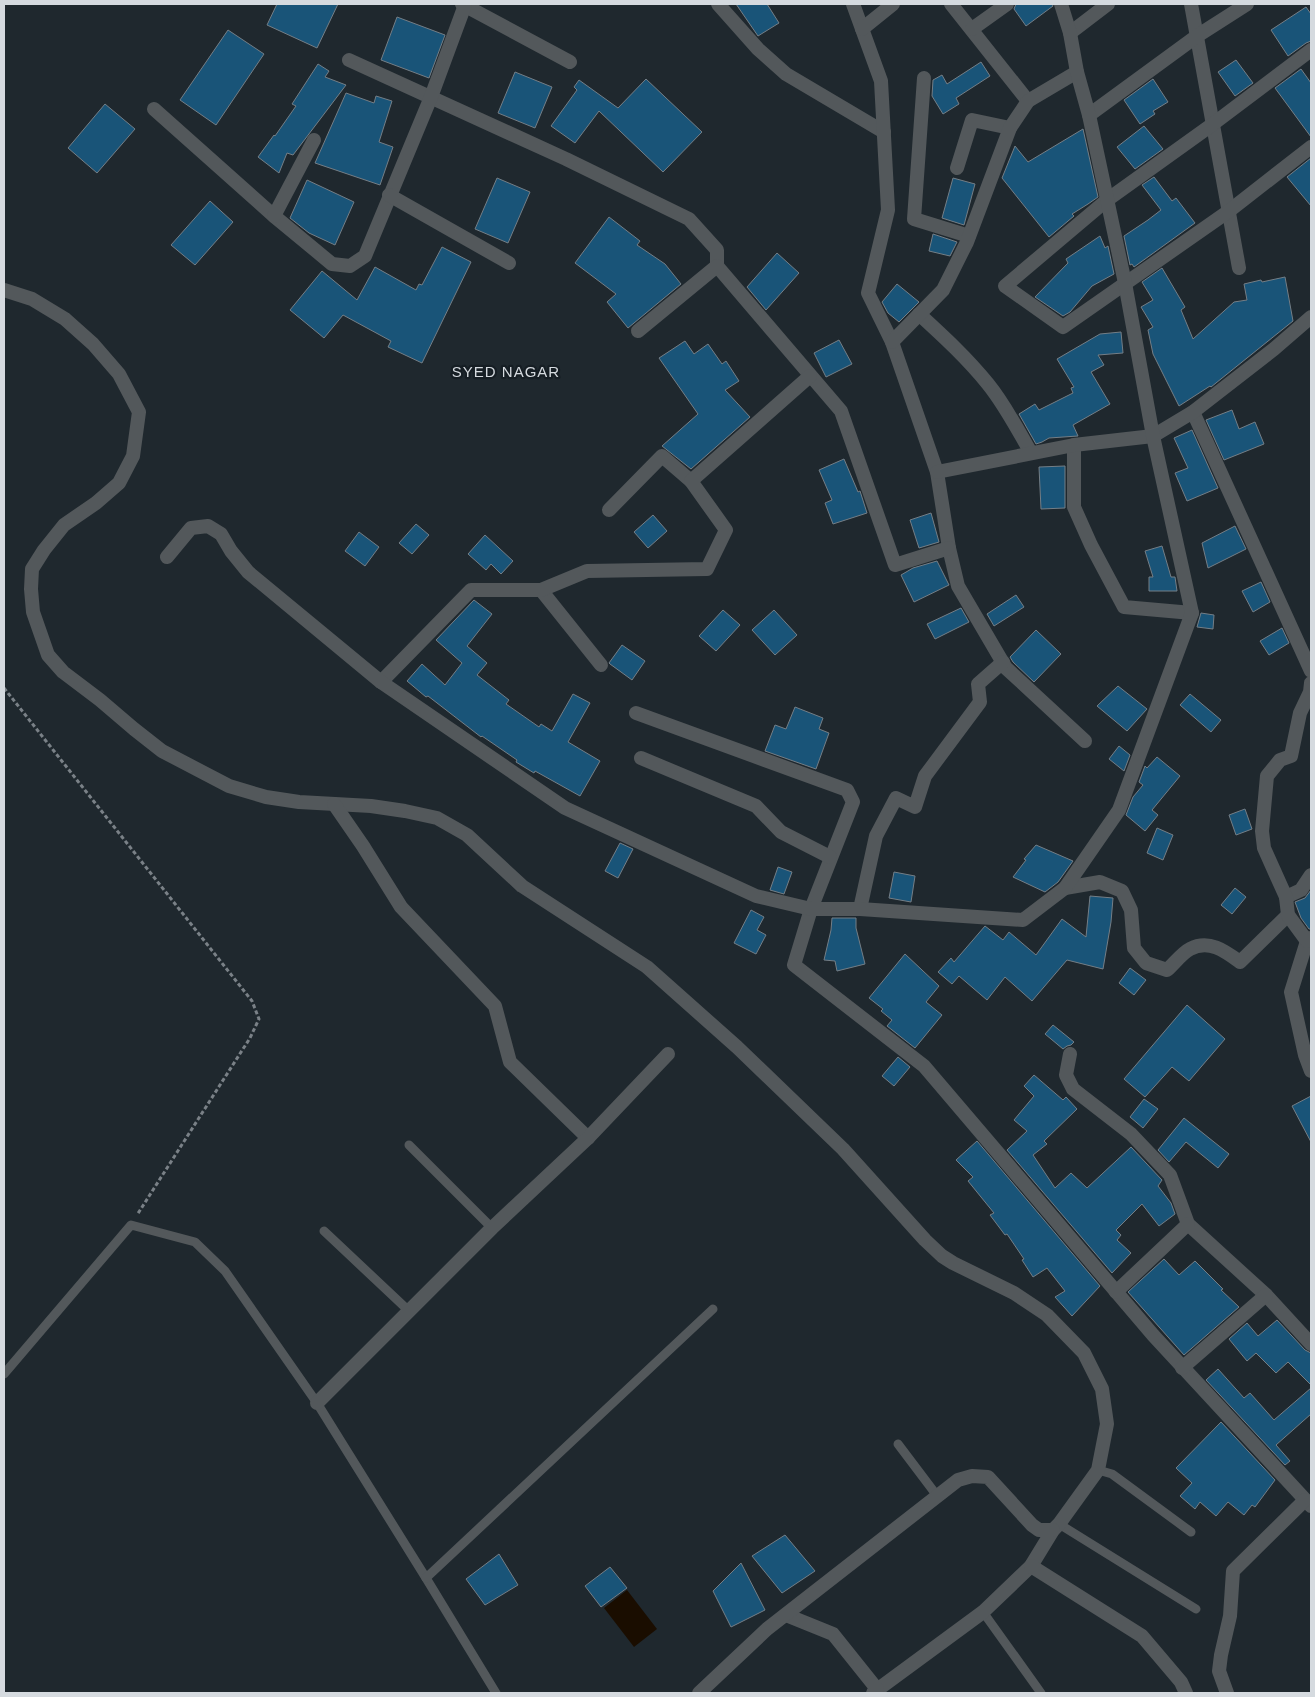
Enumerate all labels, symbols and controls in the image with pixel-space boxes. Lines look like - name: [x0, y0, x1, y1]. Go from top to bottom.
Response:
- district label: SYED NAGAR: [452, 363, 560, 380]

